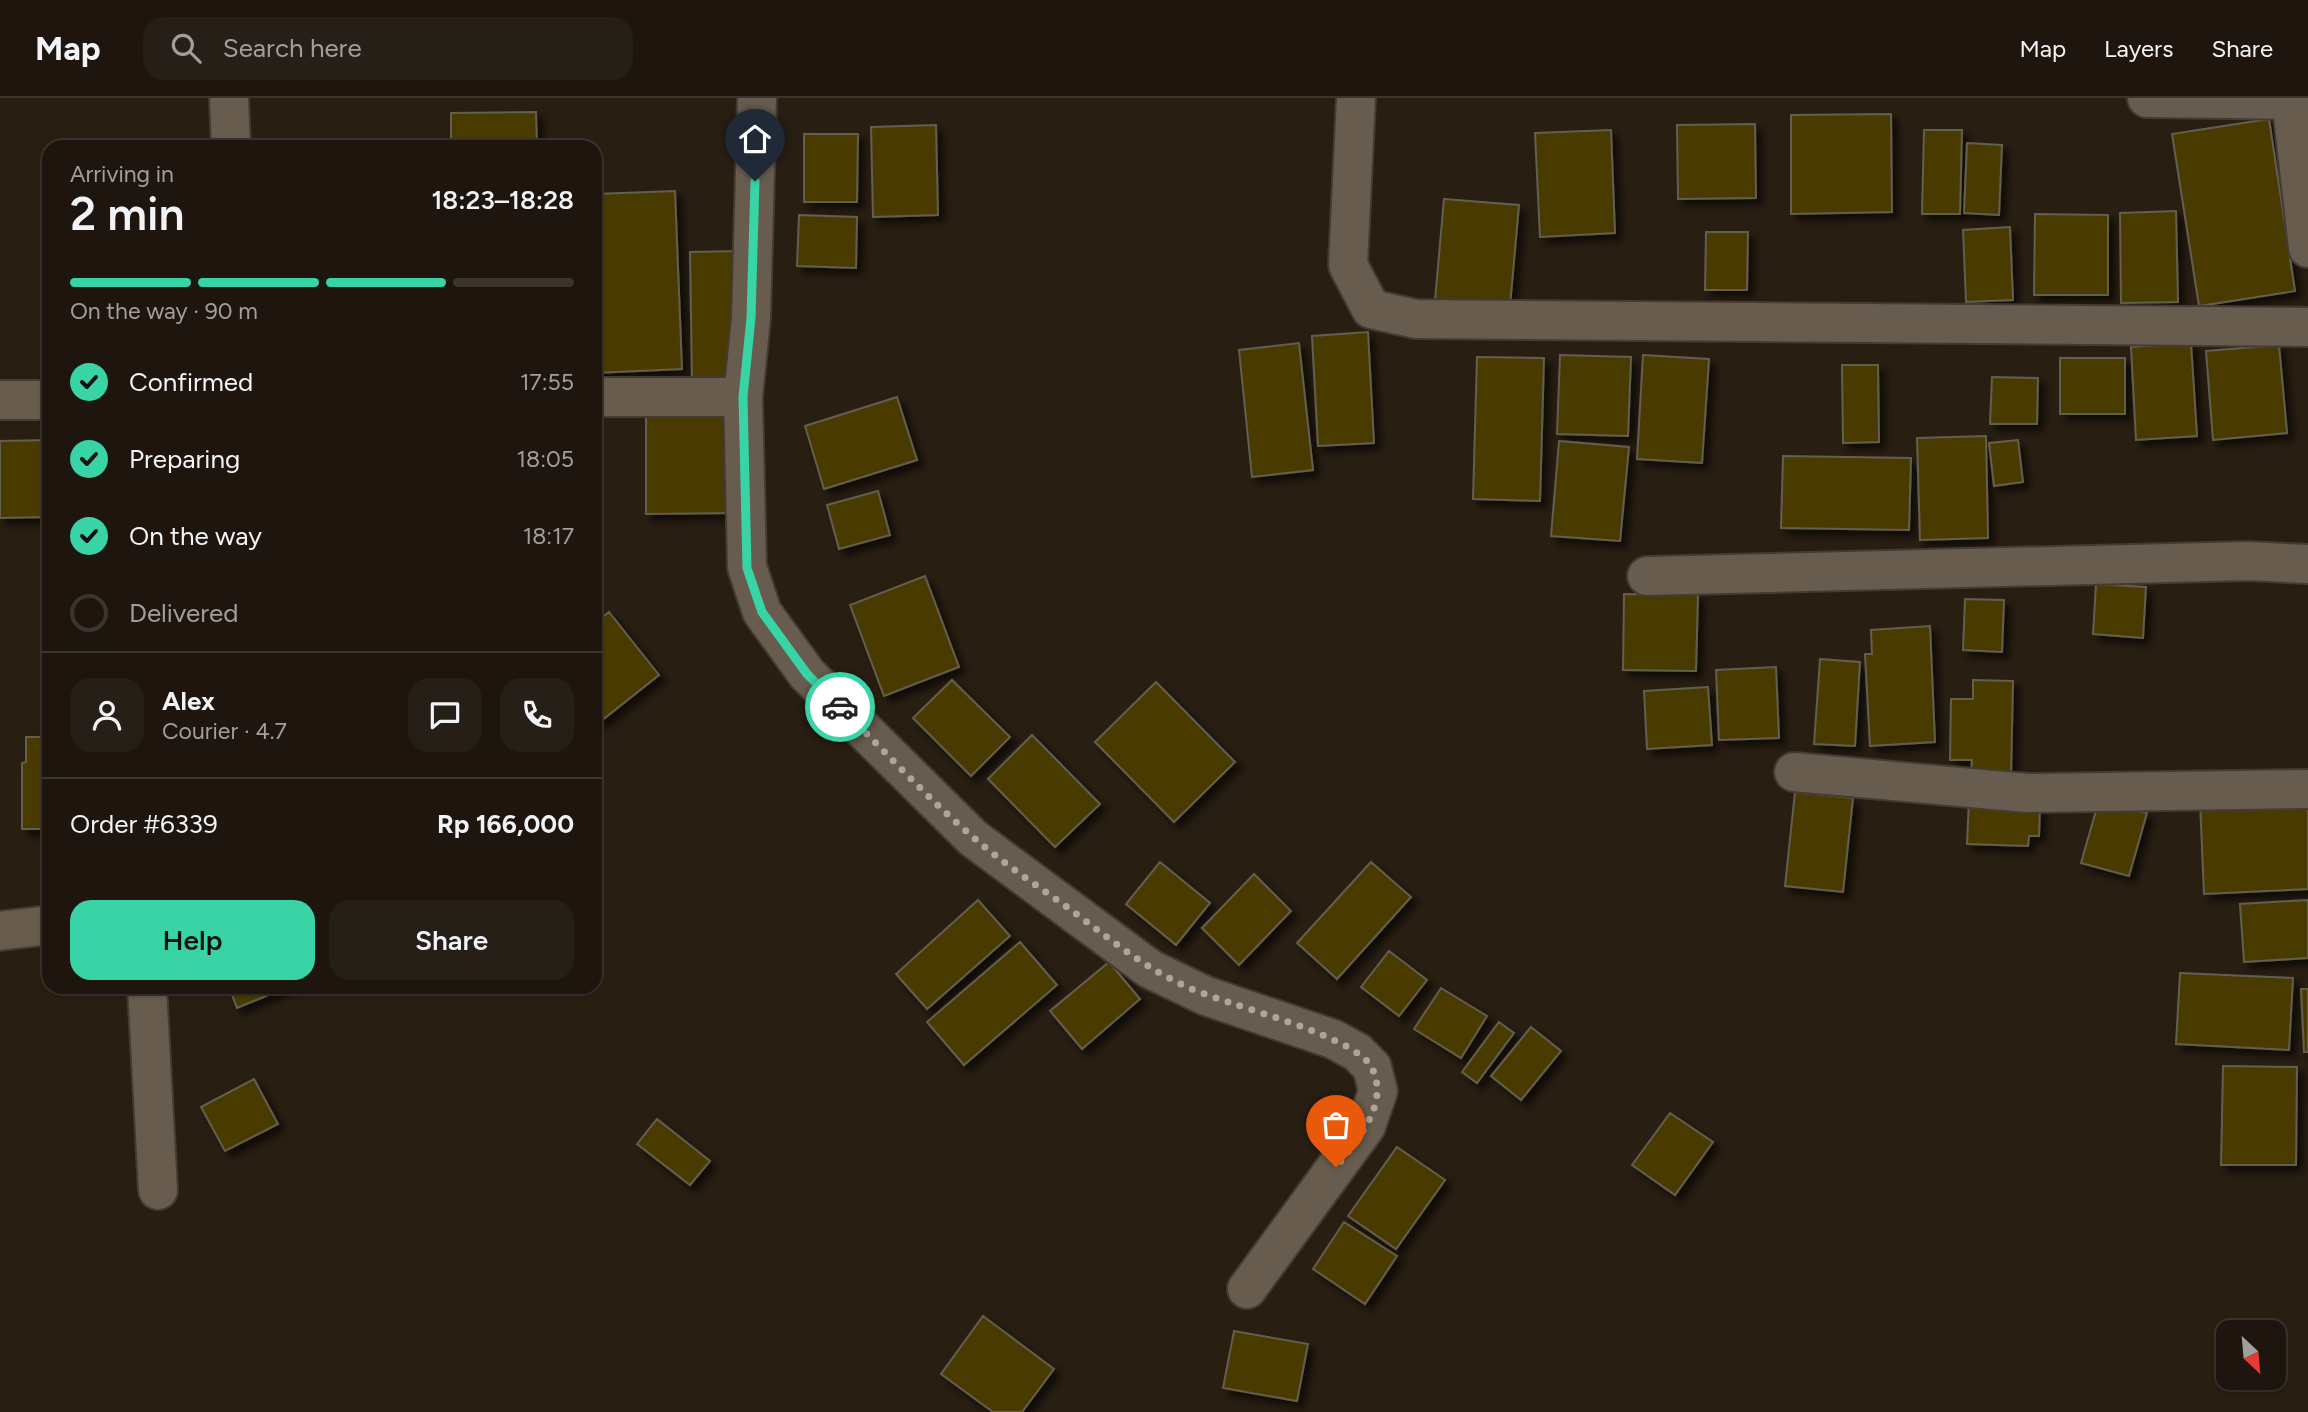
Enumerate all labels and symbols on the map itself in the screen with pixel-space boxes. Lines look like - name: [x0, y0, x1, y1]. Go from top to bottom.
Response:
- pin: [725, 109, 785, 181]
- courier: [805, 672, 875, 742]
- pin: [1306, 1095, 1366, 1167]
- north arrow: [2216, 1320, 2286, 1390]

